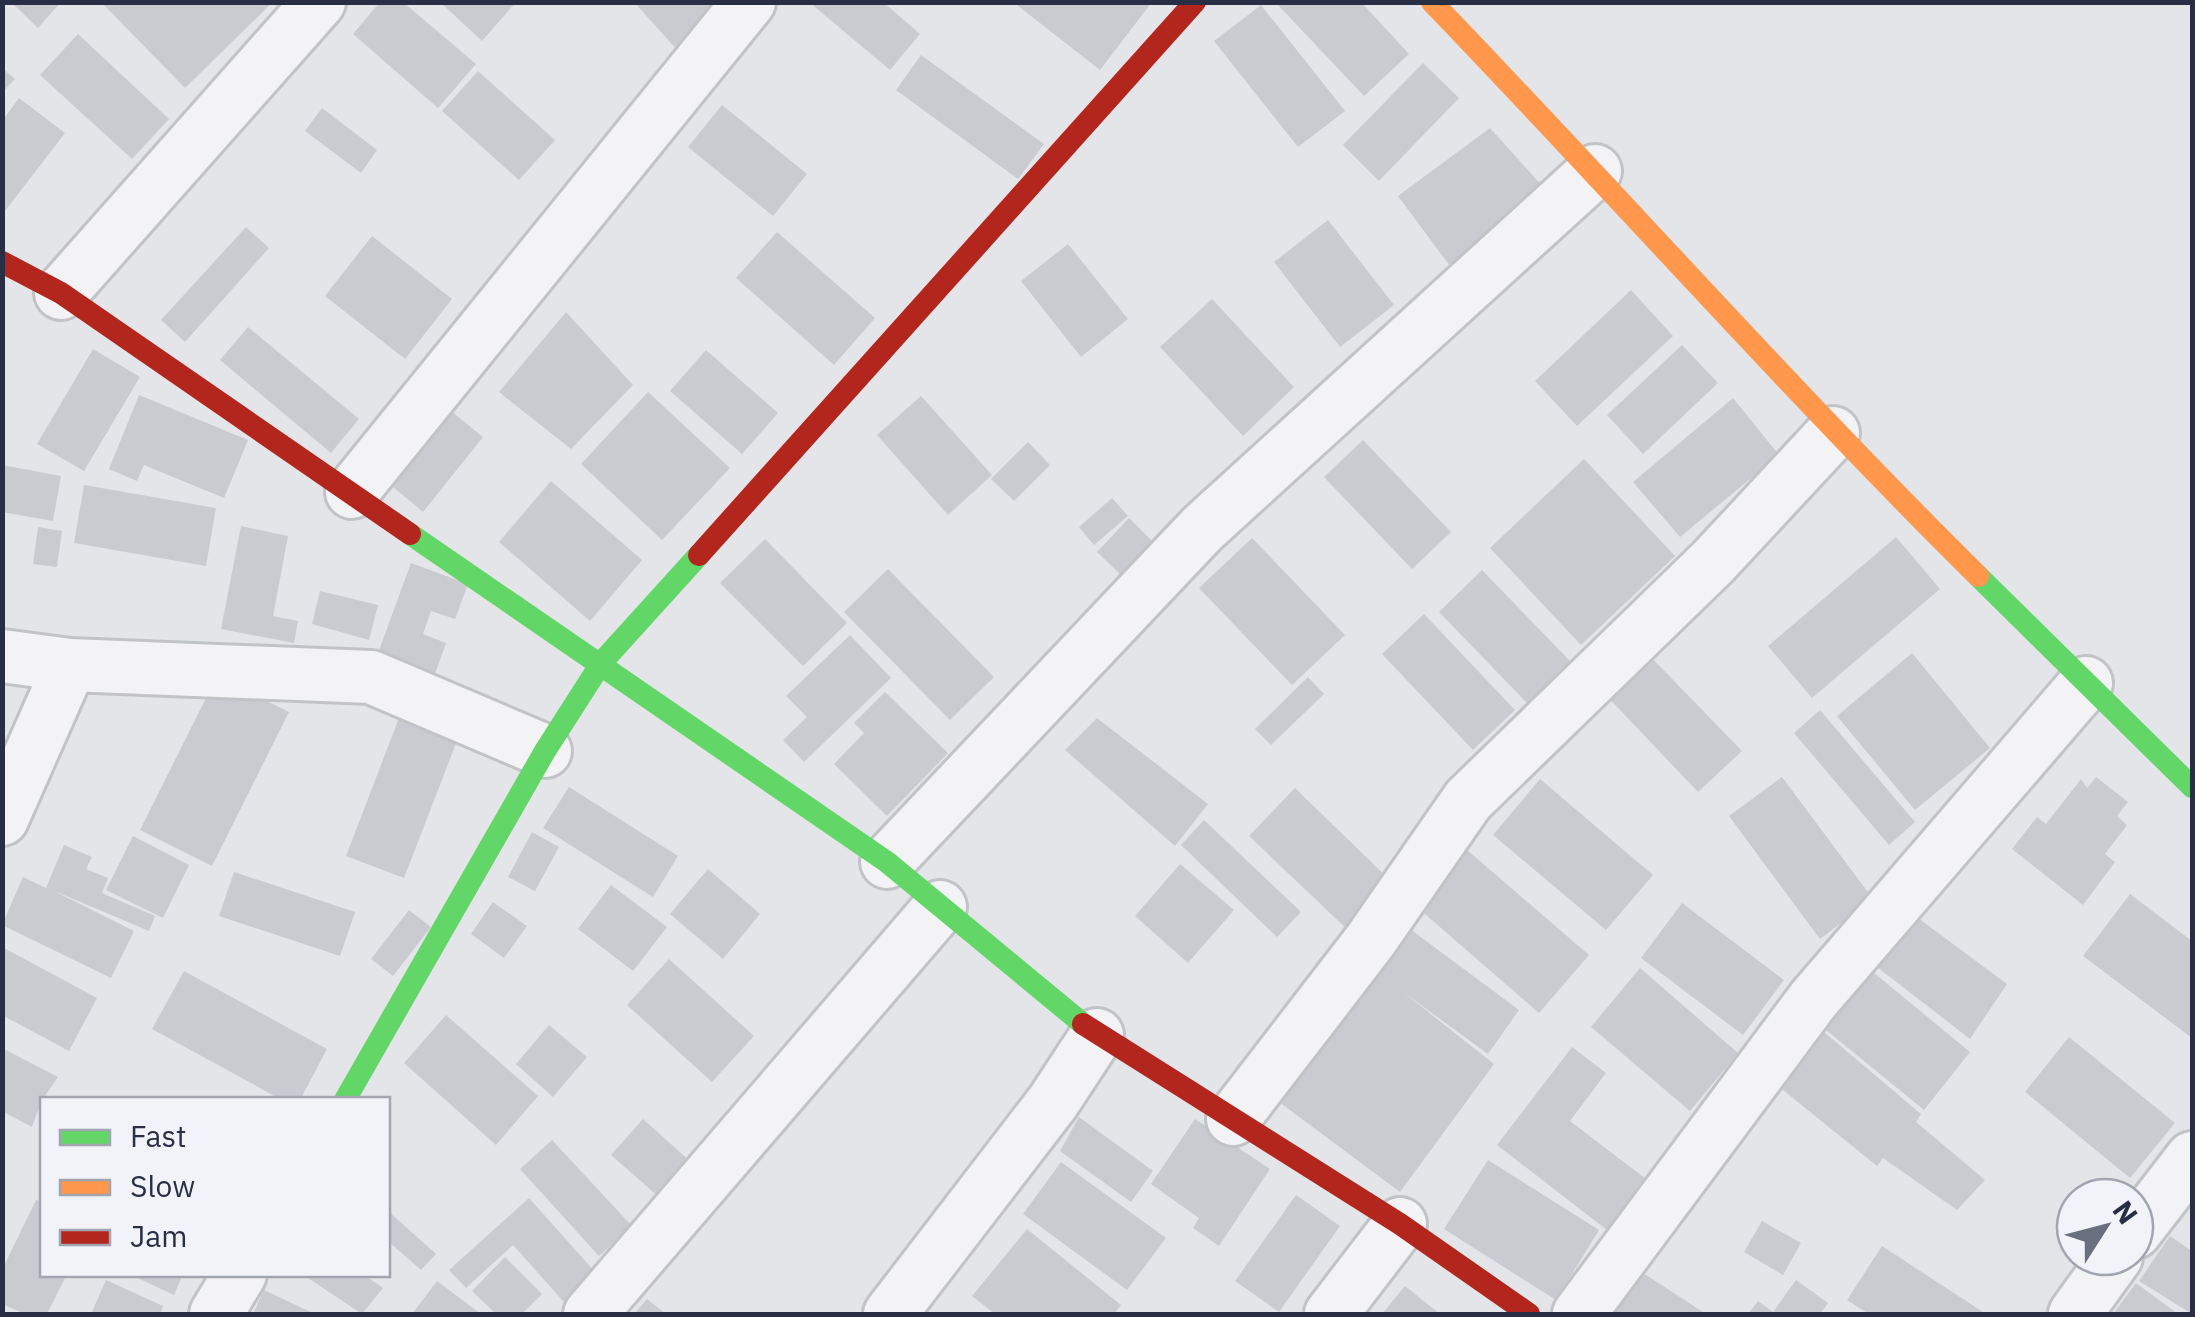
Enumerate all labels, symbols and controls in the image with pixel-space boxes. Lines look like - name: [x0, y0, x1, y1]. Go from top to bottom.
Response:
- legend: [40, 1097, 390, 1277]
- text: Fast: [130, 1116, 187, 1155]
- text: Slow: [130, 1166, 195, 1205]
- north arrow: [2055, 1177, 2155, 1277]
- text: N: [2105, 1193, 2147, 1231]
- text: Jam: [130, 1216, 188, 1255]

